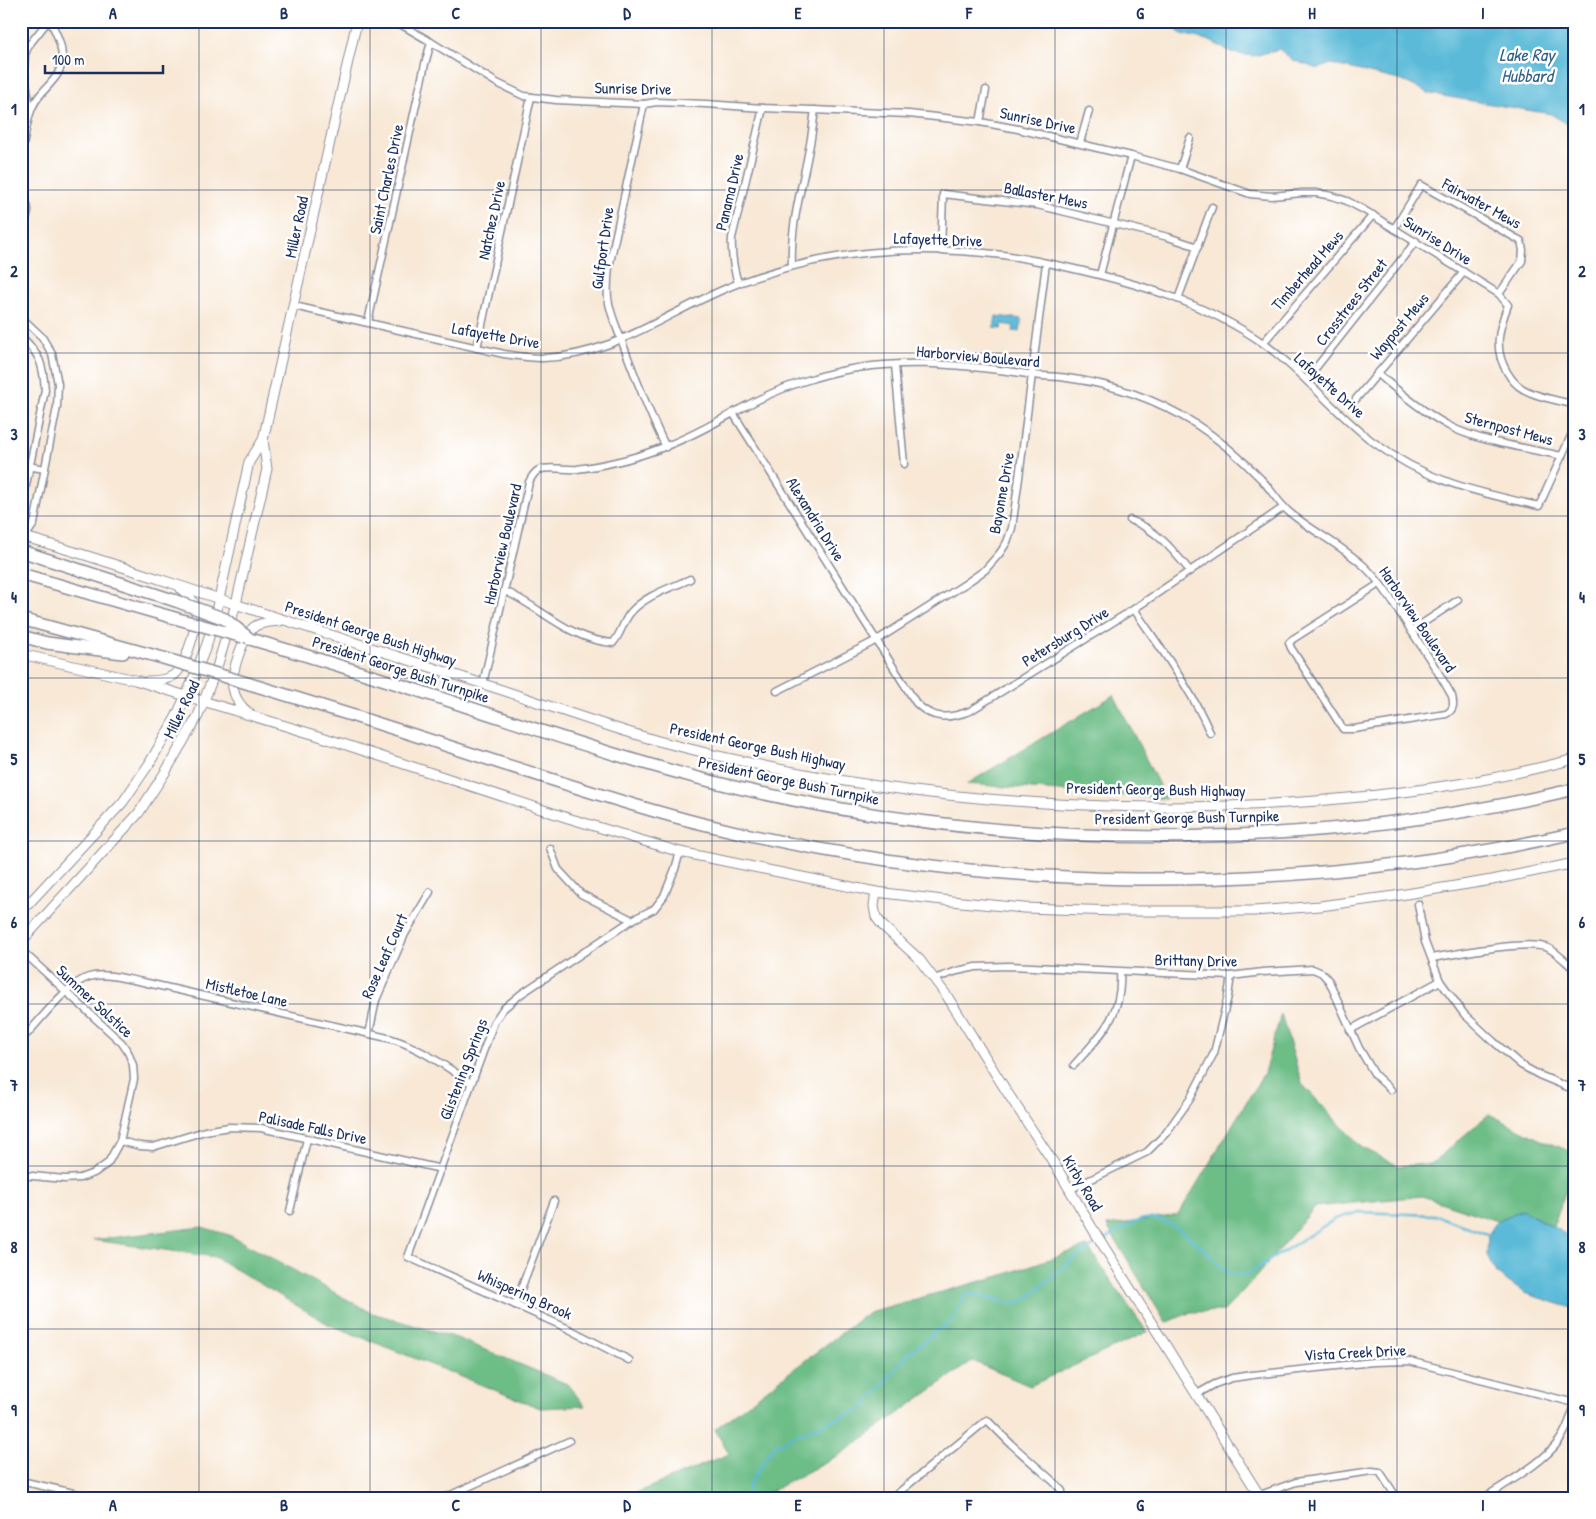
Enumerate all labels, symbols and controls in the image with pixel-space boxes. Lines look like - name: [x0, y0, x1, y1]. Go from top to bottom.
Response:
- text: A: [109, 2, 117, 24]
- text: B: [280, 2, 288, 24]
- text: C: [452, 2, 461, 24]
- text: D: [623, 2, 631, 24]
- text: E: [794, 2, 802, 24]
- text: F: [965, 2, 973, 24]
- text: G: [1136, 2, 1144, 24]
- text: H: [1308, 2, 1316, 24]
- text: I: [1481, 2, 1485, 24]
- scale bar: [45, 42, 162, 74]
- water label: Lake Ray Hubbard: [1499, 42, 1557, 88]
- text: 100 m: [52, 49, 85, 70]
- street label: Sunrise Drive: [594, 76, 672, 100]
- text: 1: [11, 98, 17, 120]
- text: 1: [1579, 98, 1585, 120]
- street label: Sunrise Drive: [998, 101, 1079, 139]
- street label: Saint Charles Drive: [364, 121, 409, 236]
- street label: Panama Drive: [709, 151, 749, 233]
- street label: Fairwater Mews: [1438, 172, 1525, 234]
- street label: Ballaster Mews: [1002, 176, 1090, 214]
- street label: Natchez Drive: [472, 178, 510, 262]
- street label: Miller Road: [279, 194, 313, 260]
- street label: Gulfport Drive: [585, 205, 619, 291]
- street label: Sunrise Drive: [1400, 210, 1477, 270]
- street label: Timberhead Mews: [1266, 225, 1348, 315]
- street label: Lafayette Drive: [893, 226, 983, 252]
- street label: Crosstrees Street: [1310, 253, 1392, 350]
- text: 2: [10, 260, 18, 282]
- text: 2: [1578, 260, 1586, 282]
- street label: Waypost Mews: [1365, 288, 1433, 364]
- street label: Lafayette Drive: [450, 316, 542, 354]
- street label: Harborview Boulevard: [916, 340, 1040, 372]
- street label: Lafayette Drive: [1290, 347, 1371, 423]
- street label: Sternpost Mews: [1462, 406, 1556, 450]
- text: 3: [10, 423, 18, 445]
- text: 3: [1578, 423, 1586, 445]
- street label: Bayonne Drive: [983, 450, 1019, 535]
- street label: Alexandria Drive: [781, 473, 851, 566]
- street label: Harborview Boulevard: [477, 481, 527, 607]
- street label: Harborview Boulevard: [1374, 562, 1462, 676]
- text: 4: [11, 586, 17, 608]
- text: 4: [1579, 586, 1585, 608]
- street label: President George Bush Highway: [282, 595, 460, 671]
- street label: Petersburg Drive: [1017, 600, 1113, 671]
- street label: President George Bush Turnpike: [310, 630, 493, 708]
- street label: Miller Road: [157, 676, 205, 742]
- street label: President George Bush Highway: [668, 717, 848, 775]
- text: 5: [11, 748, 18, 770]
- text: 5: [1579, 748, 1586, 770]
- street label: President George Bush Turnpike: [696, 750, 882, 810]
- street label: President George Bush Highway: [1066, 776, 1246, 802]
- street label: President George Bush Turnpike: [1095, 804, 1280, 830]
- street label: Rose Leaf Court: [355, 909, 413, 1002]
- text: 6: [11, 911, 18, 933]
- text: 6: [1579, 911, 1586, 933]
- street label: Brittany Drive: [1154, 948, 1238, 972]
- street label: Summer Solstice: [52, 960, 139, 1043]
- street label: Mistletoe Lane: [204, 972, 291, 1012]
- street label: Glistening Springs: [434, 1015, 492, 1123]
- text: 7: [9, 1074, 18, 1096]
- text: 7: [1577, 1074, 1586, 1096]
- street label: Palisade Falls Drive: [257, 1105, 370, 1149]
- street label: Kirby Road: [1058, 1151, 1108, 1215]
- text: 8: [11, 1236, 18, 1258]
- text: 8: [1579, 1236, 1586, 1258]
- street label: Whispering Brook: [474, 1263, 576, 1325]
- street label: Vista Creek Drive: [1303, 1338, 1407, 1366]
- text: 9: [11, 1399, 17, 1421]
- text: 9: [1579, 1399, 1585, 1421]
- text: A: [109, 1494, 117, 1516]
- text: B: [280, 1494, 288, 1516]
- text: C: [452, 1494, 461, 1516]
- text: D: [623, 1494, 631, 1516]
- text: E: [794, 1494, 802, 1516]
- text: F: [965, 1494, 973, 1516]
- text: G: [1136, 1494, 1144, 1516]
- text: H: [1308, 1494, 1316, 1516]
- text: I: [1481, 1494, 1485, 1516]

